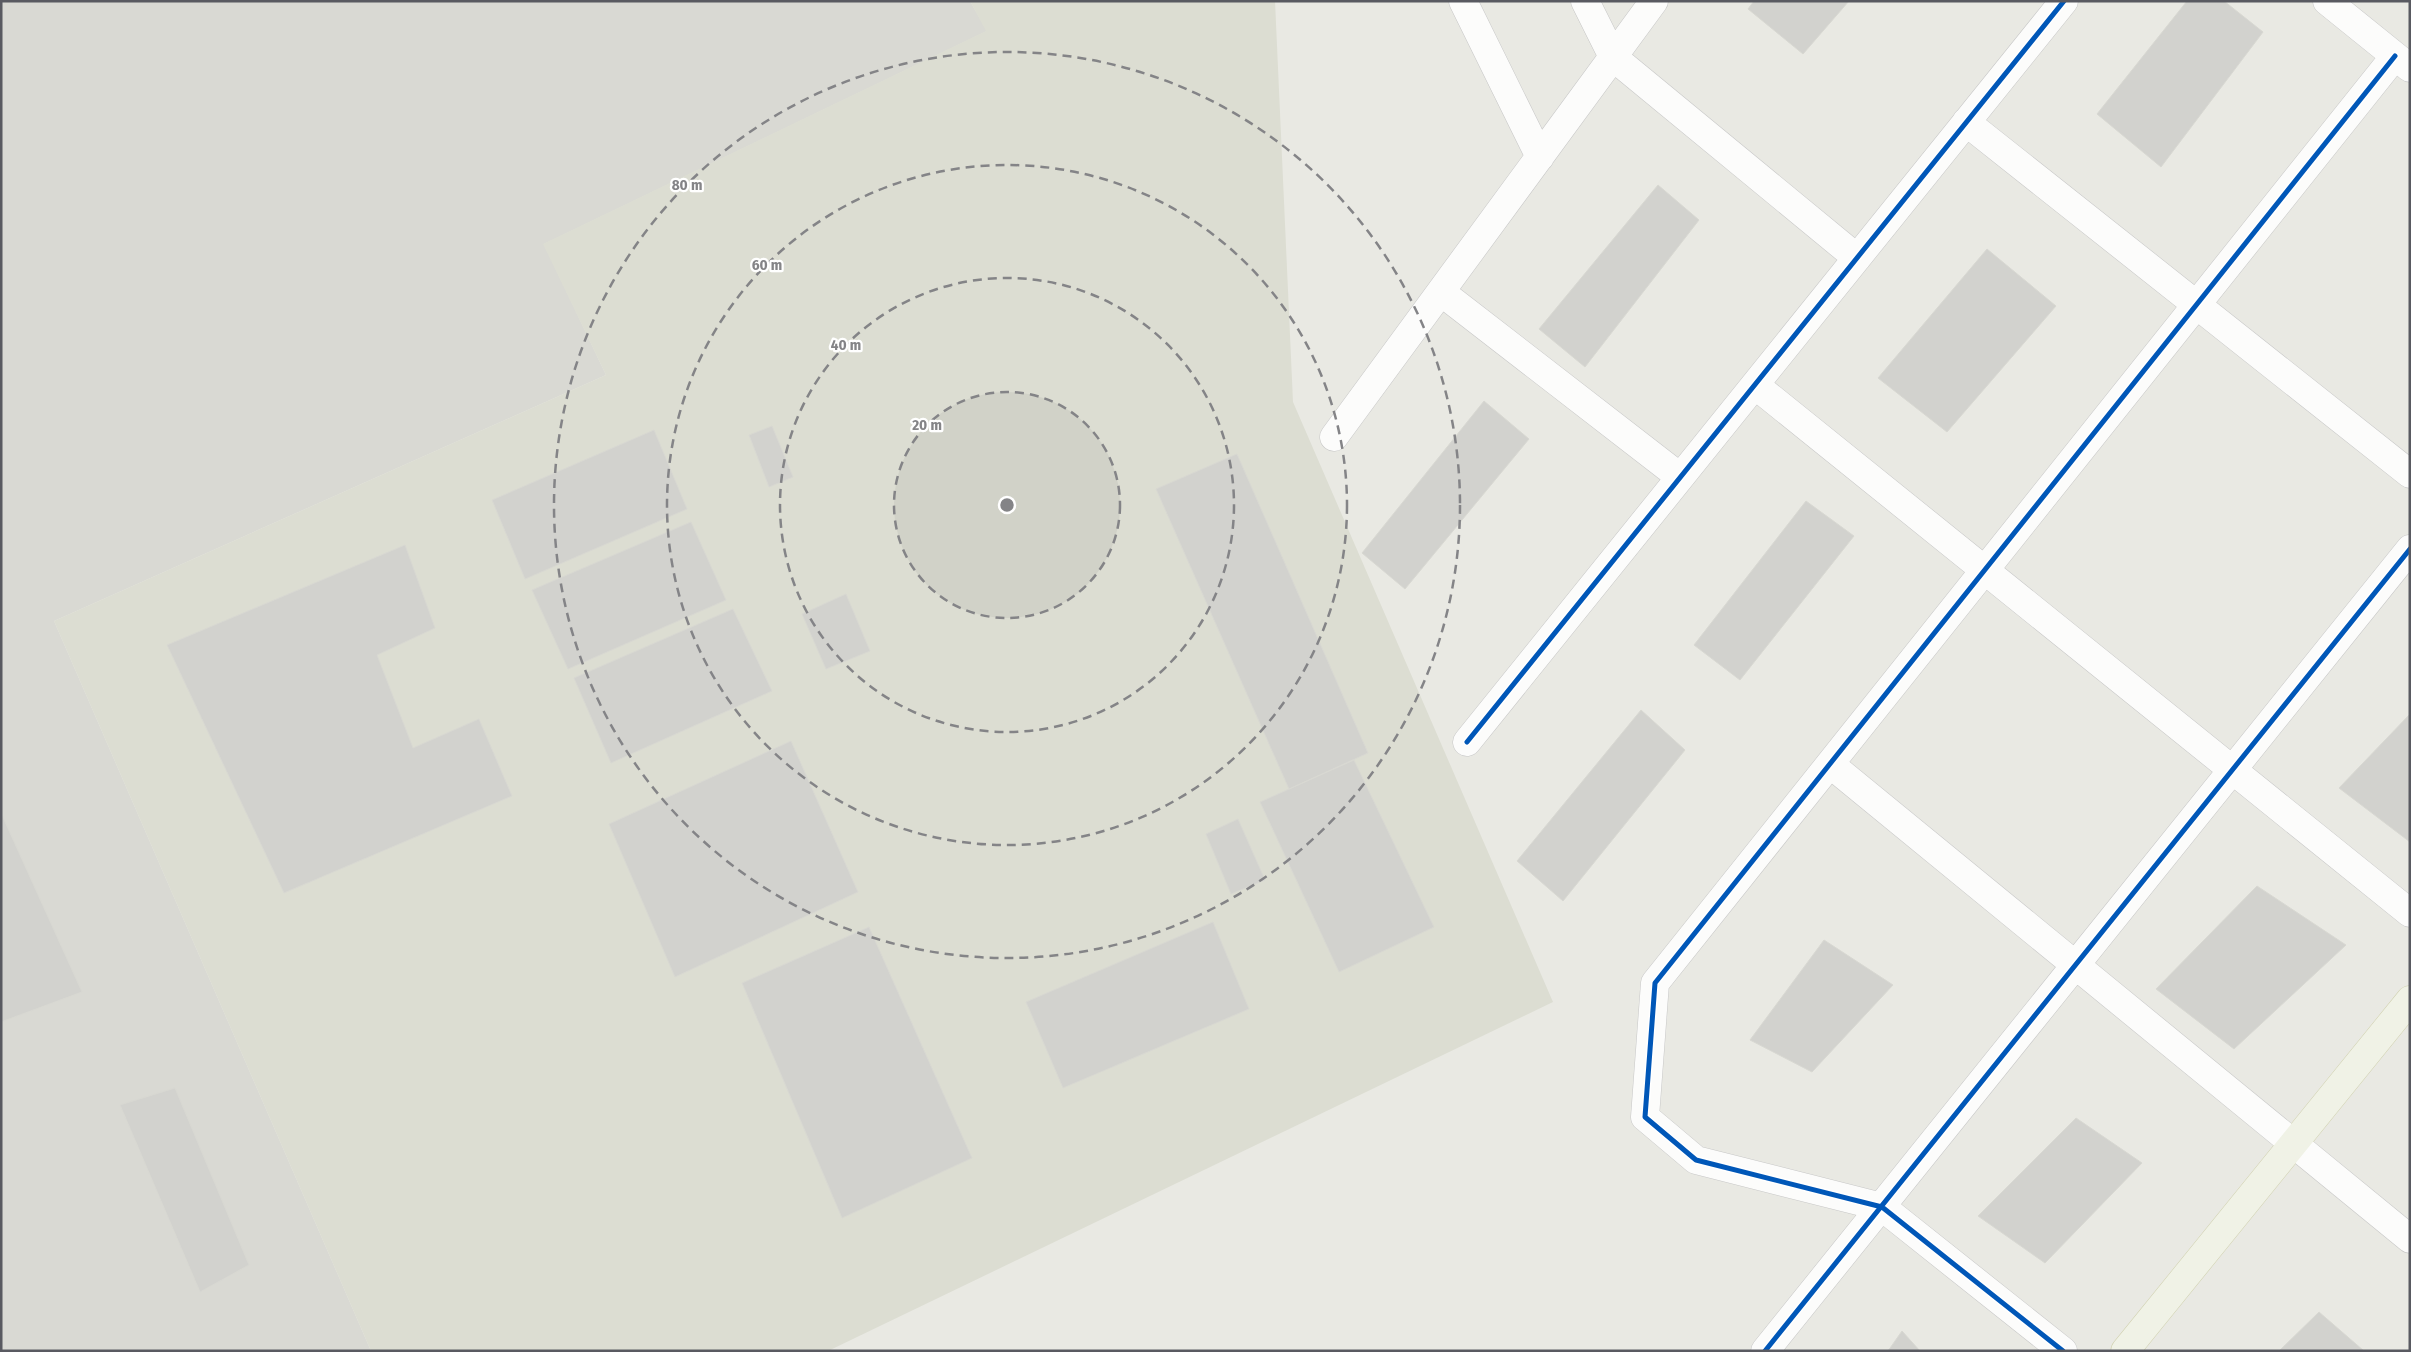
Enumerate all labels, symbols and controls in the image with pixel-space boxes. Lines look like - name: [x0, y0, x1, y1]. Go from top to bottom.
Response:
- text: 80 m: [672, 176, 702, 194]
- text: 60 m: [752, 256, 782, 274]
- text: 40 m: [831, 336, 861, 354]
- text: 20 m: [911, 416, 942, 434]
- centre of rings: [998, 496, 1016, 514]

